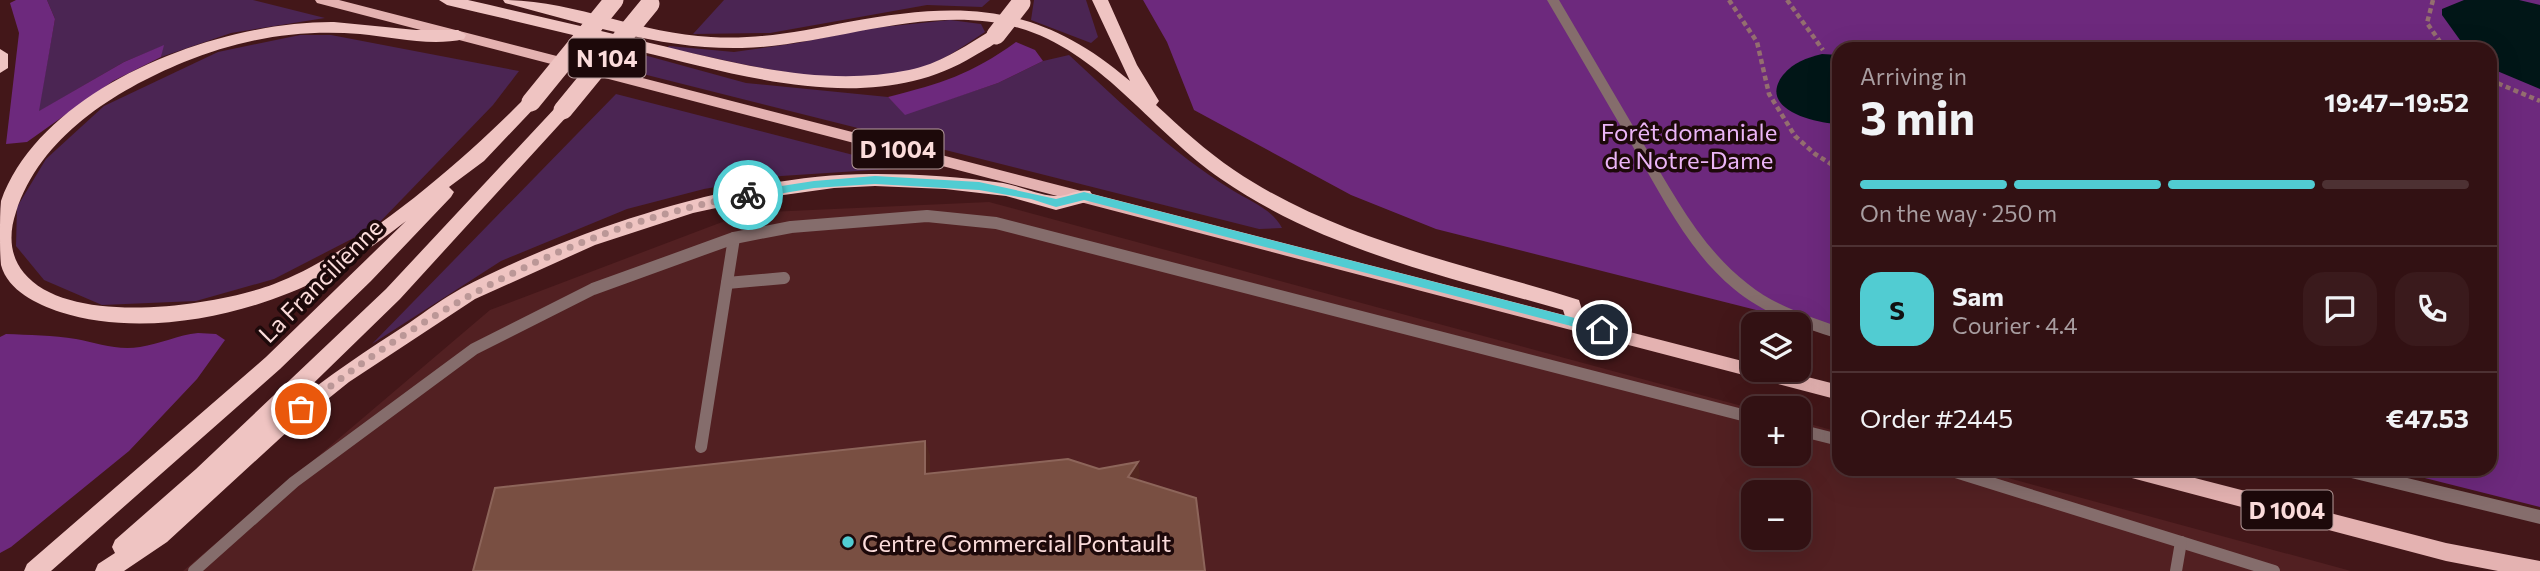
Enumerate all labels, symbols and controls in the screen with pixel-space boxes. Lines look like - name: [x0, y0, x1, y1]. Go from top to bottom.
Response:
- road number: N 104: [568, 39, 646, 78]
- text: Arriving in: [1860, 62, 1967, 90]
- text: 19:47–19:52: [2324, 86, 2469, 117]
- text: 3 min: [1860, 88, 1975, 144]
- park label: Forêt domaniale de Notre-Dame: [1601, 117, 1777, 174]
- road number: D 1004: [852, 130, 944, 168]
- courier: [713, 160, 783, 230]
- icon: bike: [729, 176, 767, 214]
- text: On the way · 250 m: [1860, 199, 2057, 227]
- street label: La Francilienne: [252, 212, 388, 348]
- button: chat: [2303, 272, 2377, 346]
- button: phone: [2395, 272, 2469, 346]
- text: Sam: [1952, 280, 2004, 311]
- text: S: [1889, 294, 1905, 325]
- pin: [1572, 300, 1632, 360]
- icon: home: [1583, 311, 1621, 349]
- text: Courier · 4.4: [1952, 311, 2078, 339]
- map controls: [1741, 312, 1811, 550]
- button: layers: [1741, 312, 1811, 382]
- pin: [271, 379, 331, 439]
- icon: bag: [282, 390, 320, 428]
- button: +: [1741, 396, 1811, 466]
- text: Order #2445: [1860, 402, 2013, 433]
- text: €47.53: [2386, 402, 2469, 433]
- button: −: [1741, 480, 1811, 550]
- road number: D 1004: [2242, 490, 2332, 530]
- place label: Centre Commercial Pontault: [862, 528, 1172, 557]
- marker: Centre Commercial Pontault: [840, 534, 856, 550]

